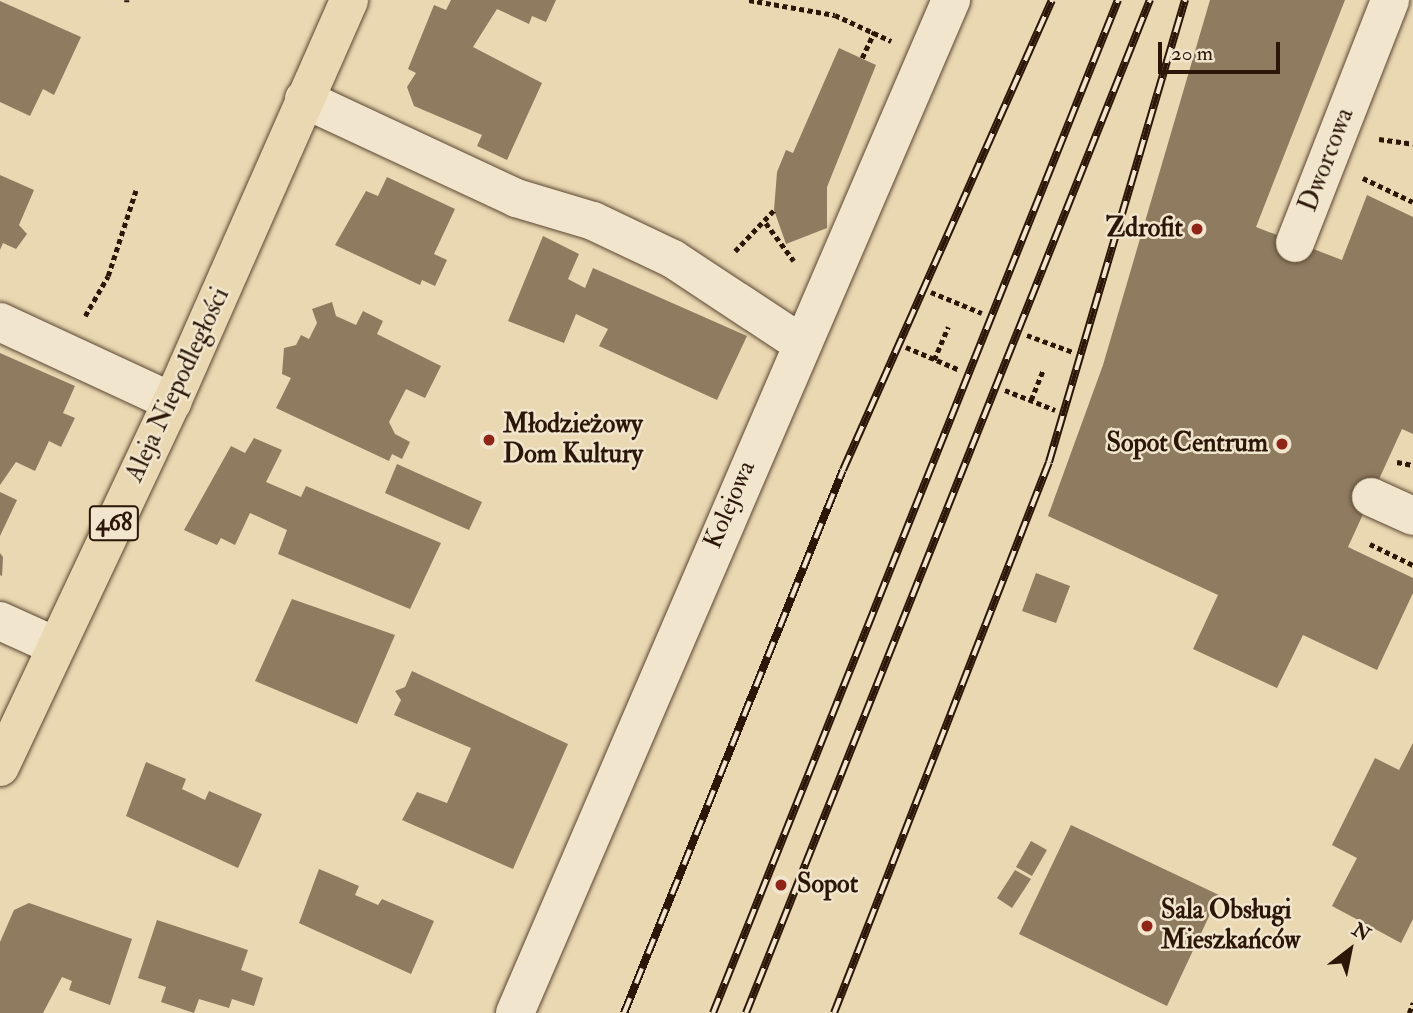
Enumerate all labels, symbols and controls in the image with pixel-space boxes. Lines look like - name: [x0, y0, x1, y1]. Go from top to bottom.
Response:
- scale bar: [1161, 28, 1284, 72]
- text: 20 m: [1171, 40, 1213, 67]
- street label: Dworcowa: [1293, 104, 1361, 216]
- place label: Zdrofit: [1106, 213, 1183, 245]
- marker: Zdrofit: [1189, 221, 1205, 237]
- street label: Aleja Niepodległości: [119, 283, 237, 487]
- place label: Młodzieżowy Dom Kultury: [503, 409, 643, 471]
- place label: Sopot Centrum: [1107, 428, 1268, 460]
- marker: Młodzieżowy Dom Kultury: [481, 432, 497, 448]
- marker: Sopot Centrum: [1274, 436, 1290, 452]
- street label: Kolejowa: [698, 456, 762, 554]
- road number: 468: [88, 502, 140, 544]
- place label: Sopot: [797, 869, 858, 901]
- marker: Sopot: [771, 875, 791, 895]
- place label: Sala Obsługi Mieszkańców: [1161, 895, 1300, 956]
- north arrow: [1315, 915, 1385, 985]
- marker: Sala Obsługi Mieszkańców: [1139, 918, 1155, 934]
- text: N: [1348, 918, 1375, 947]

